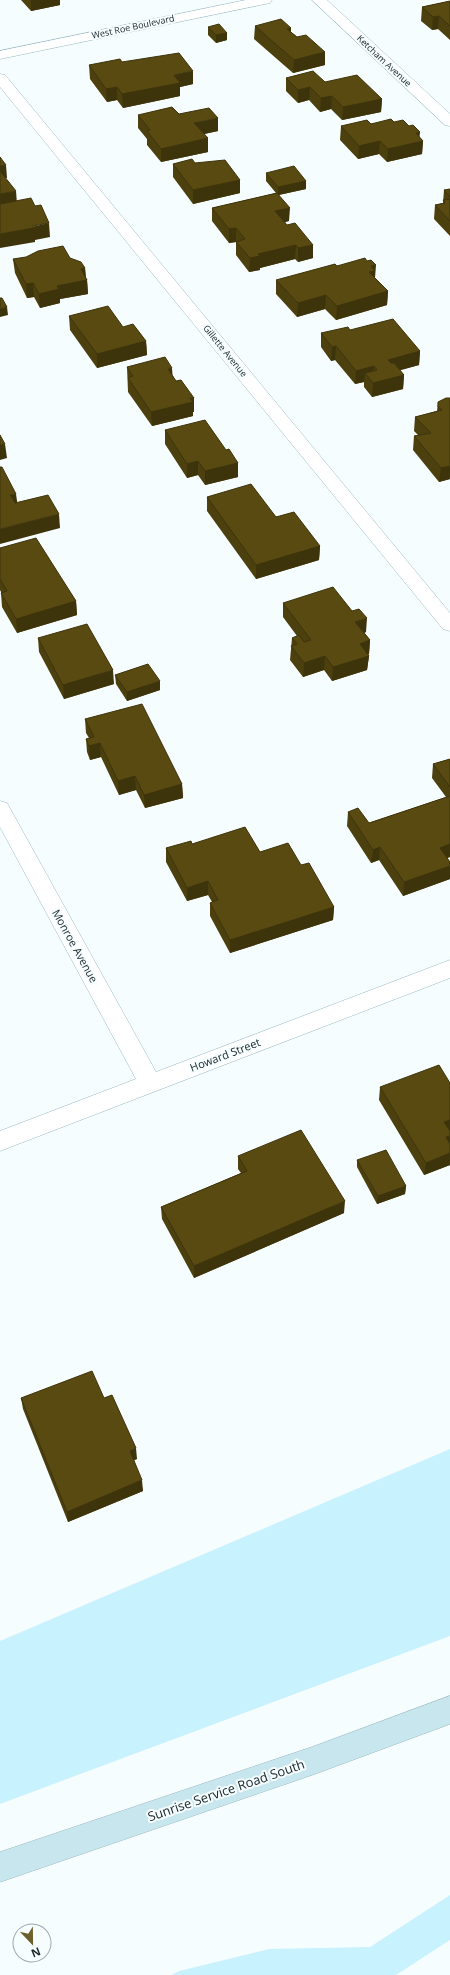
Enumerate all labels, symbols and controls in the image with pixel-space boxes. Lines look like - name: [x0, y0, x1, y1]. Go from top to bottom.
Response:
- street label: West Roe Boulevard: [90, 11, 175, 42]
- street label: Ketcham Avenue: [354, 32, 415, 89]
- street label: Gillette Avenue: [200, 322, 250, 379]
- street label: Monroe Avenue: [49, 906, 102, 985]
- street label: Howard Street: [188, 1034, 262, 1075]
- street label: Sunrise Service Road South: [145, 1755, 307, 1825]
- north arrow: [12, 1923, 52, 1963]
- text: N: [29, 1944, 43, 1961]

